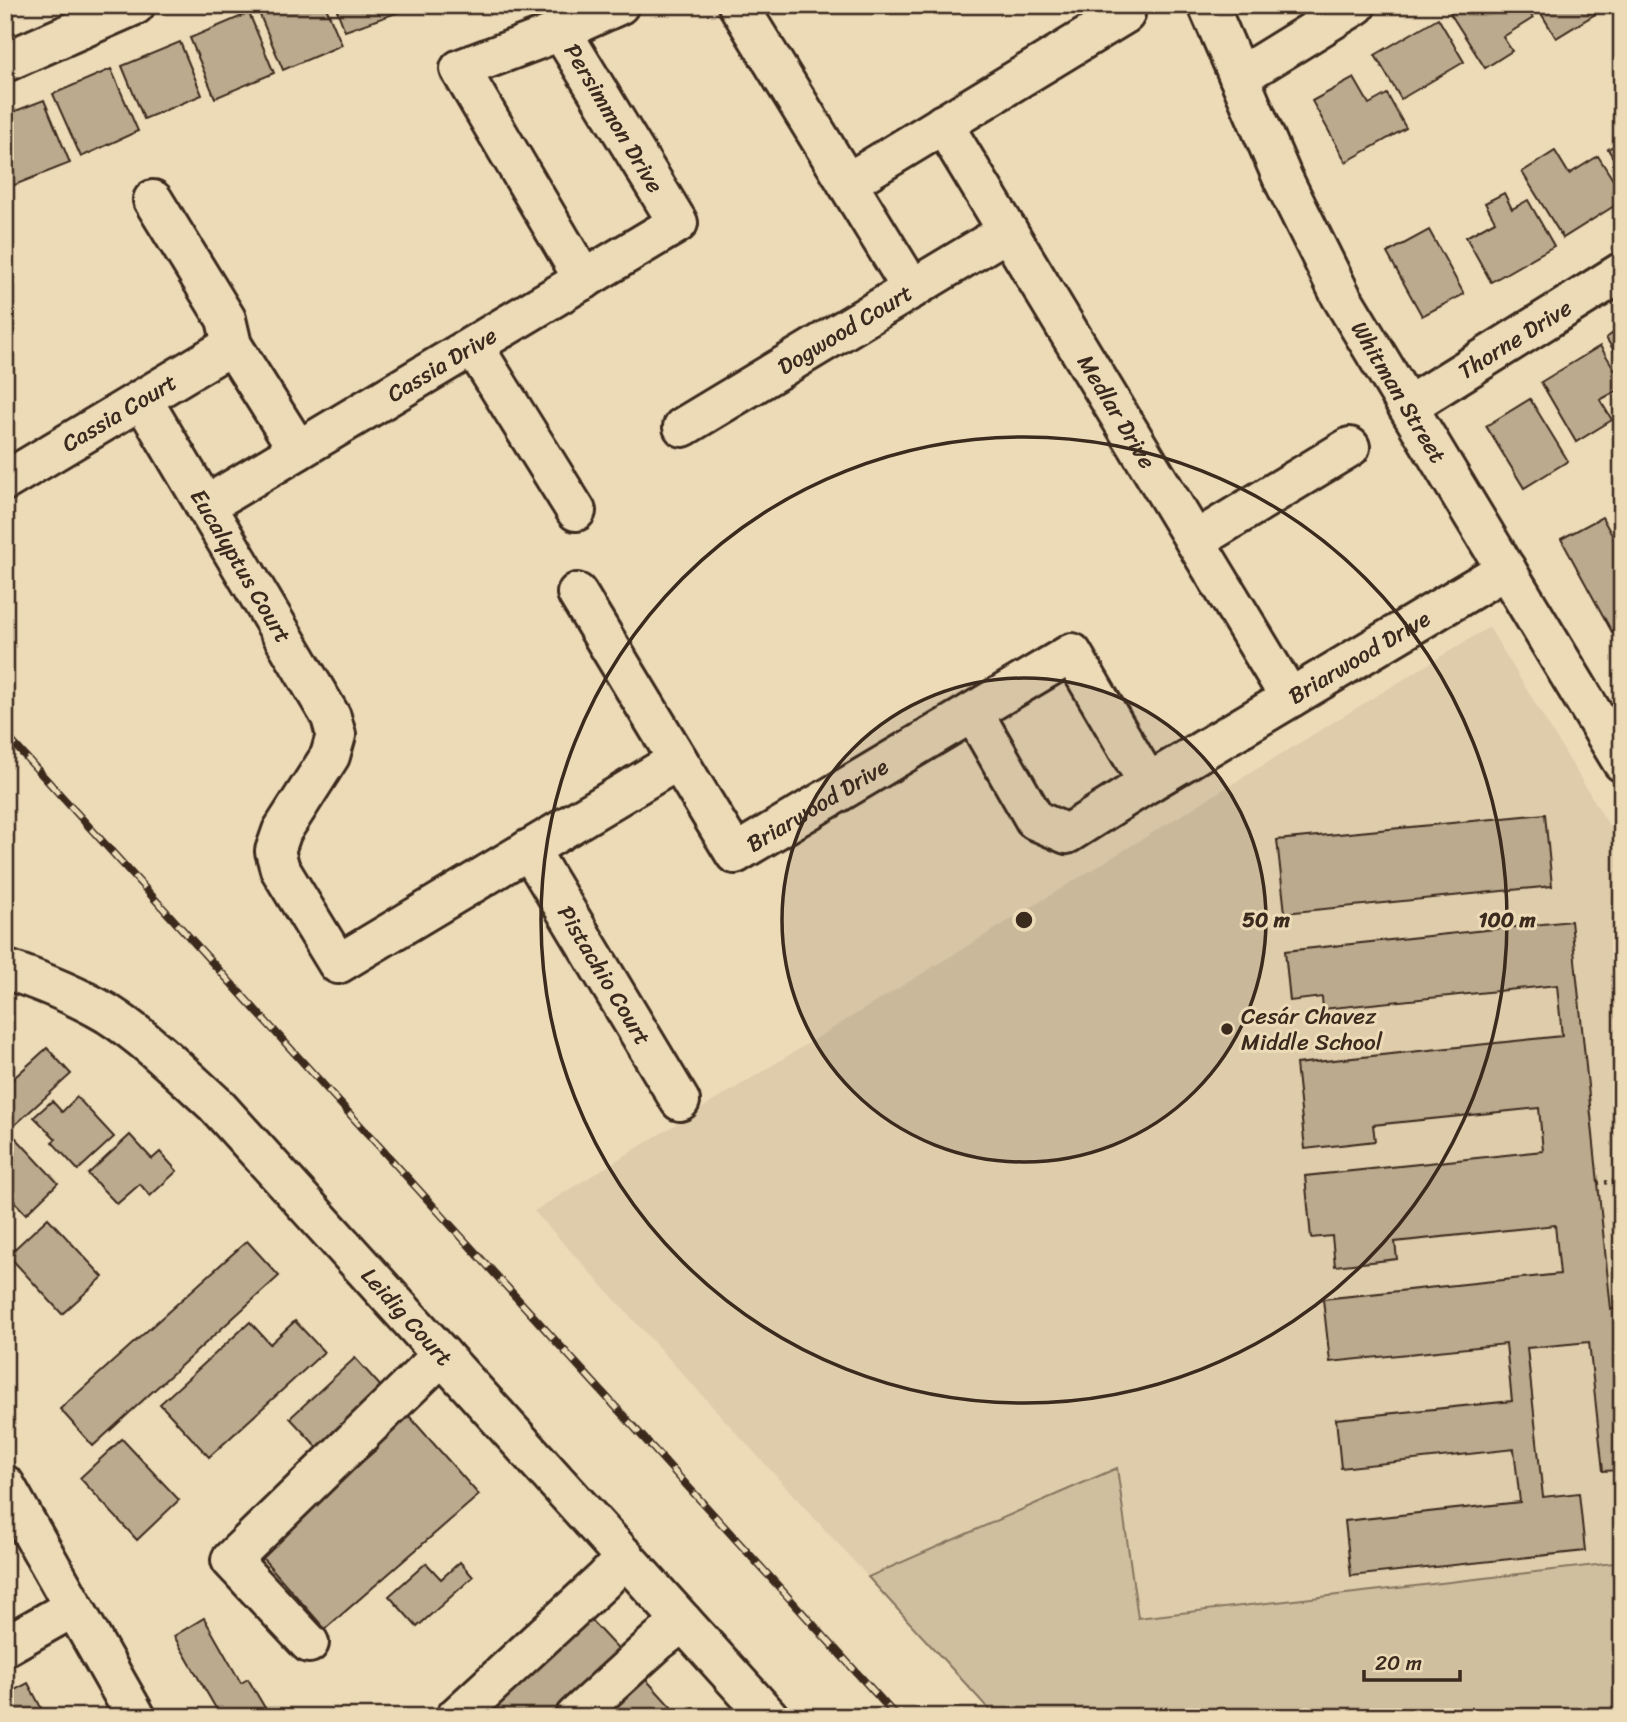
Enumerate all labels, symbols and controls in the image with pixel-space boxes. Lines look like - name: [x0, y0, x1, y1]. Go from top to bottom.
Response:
- street label: Persimmon Drive: [552, 35, 675, 202]
- street label: Dogwood Court: [769, 273, 921, 387]
- street label: Thorne Drive: [1450, 288, 1580, 391]
- street label: Whitman Street: [1339, 313, 1457, 472]
- street label: Cassia Drive: [379, 315, 506, 414]
- street label: Medlar Drive: [1066, 346, 1167, 477]
- street label: Cassia Court: [54, 362, 185, 464]
- street label: Eucalyptus Court: [179, 481, 303, 651]
- street label: Briarwood Drive: [1280, 599, 1438, 716]
- street label: Briarwood Drive: [739, 747, 897, 864]
- street label: Pistachio Court: [546, 897, 662, 1054]
- text: 50 m: [1242, 901, 1291, 939]
- text: 100 m: [1478, 901, 1536, 939]
- centre of rings: [1012, 908, 1036, 932]
- place label: Cesár Chavez Middle School: [1241, 996, 1383, 1063]
- marker: Cesár Chavez Middle School: [1219, 1021, 1235, 1037]
- street label: Leidig Court: [350, 1258, 463, 1376]
- scale bar: [1364, 1638, 1461, 1682]
- text: 20 m: [1375, 1644, 1422, 1682]

